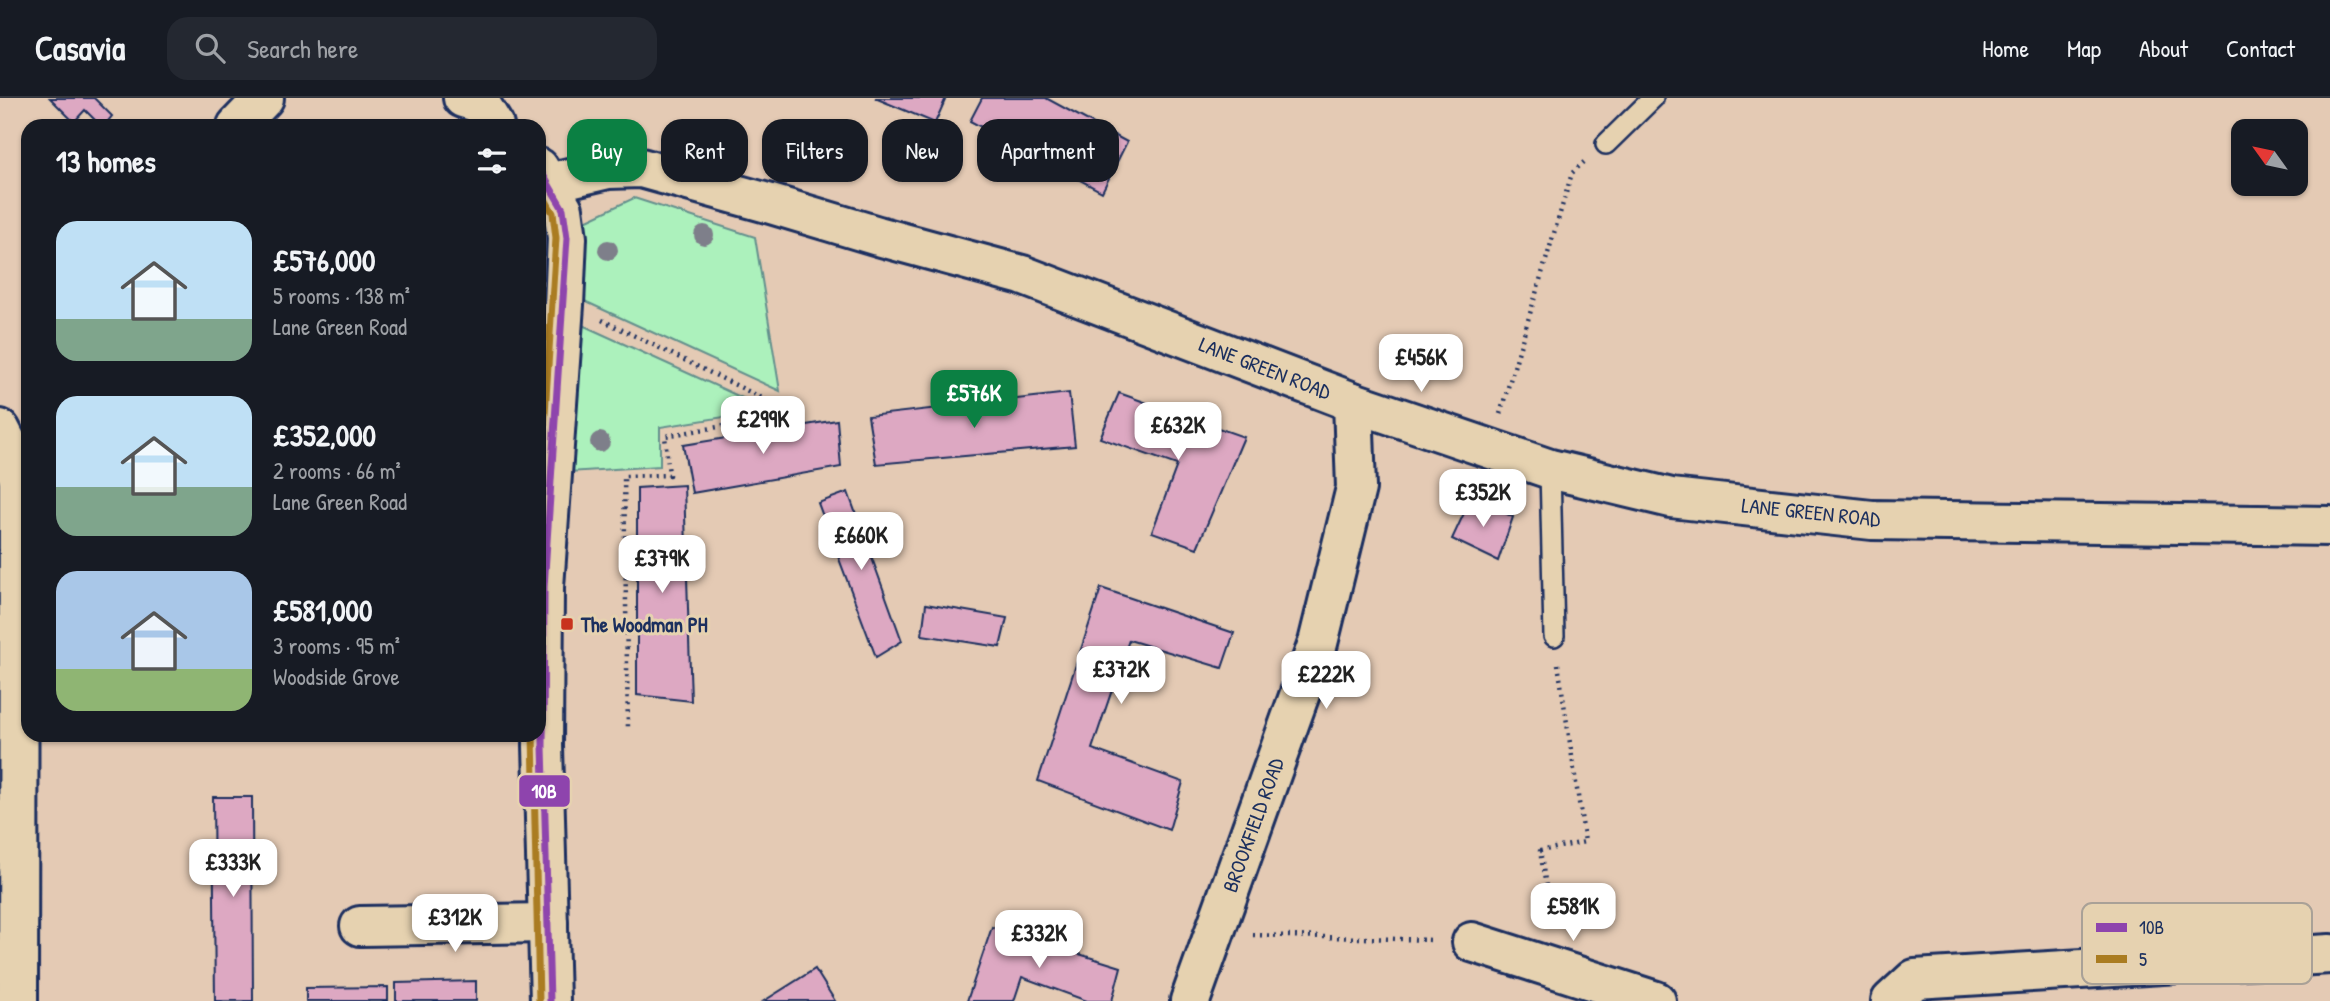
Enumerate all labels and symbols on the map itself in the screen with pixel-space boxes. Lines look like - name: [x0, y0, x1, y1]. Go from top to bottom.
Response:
- north arrow: [2231, 119, 2308, 196]
- street label: LANE GREEN ROAD: [1195, 330, 1335, 406]
- pin: £456K: [1372, 334, 1470, 394]
- pin: £576K: [925, 370, 1023, 430]
- pin: £299K: [714, 396, 812, 456]
- pin: £632K: [1129, 402, 1227, 462]
- pin: £352K: [1434, 470, 1532, 529]
- street label: LANE GREEN ROAD: [1740, 490, 1882, 534]
- pin: £660K: [812, 512, 910, 572]
- pin: £379K: [613, 536, 711, 595]
- place label: The Woodman PH: [580, 610, 708, 639]
- marker: The Woodman PH: [559, 616, 575, 632]
- pin: £372K: [1072, 646, 1170, 706]
- pin: £222K: [1277, 652, 1375, 711]
- street label: BROOKFIELD ROAD: [1215, 754, 1291, 896]
- line badge: 10B: [518, 774, 571, 808]
- text: 10B: [531, 778, 557, 804]
- pin: £333K: [184, 840, 282, 899]
- pin: £581K: [1524, 884, 1622, 943]
- pin: £312K: [406, 894, 504, 954]
- legend: [2082, 903, 2312, 984]
- pin: £332K: [990, 910, 1088, 970]
- text: 10B: [2139, 914, 2164, 940]
- text: 5: [2139, 946, 2147, 972]

